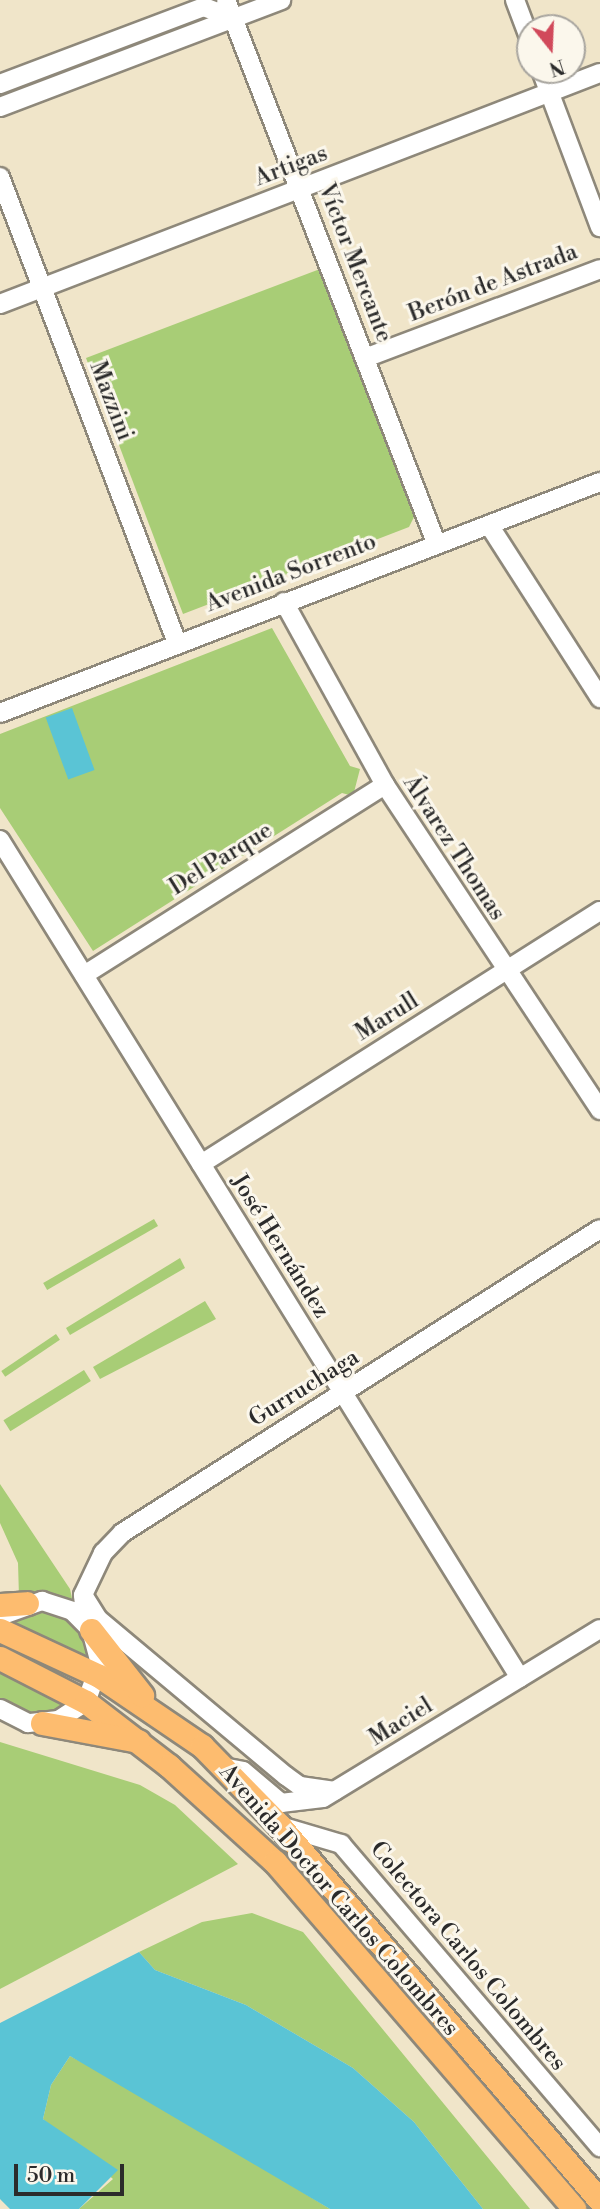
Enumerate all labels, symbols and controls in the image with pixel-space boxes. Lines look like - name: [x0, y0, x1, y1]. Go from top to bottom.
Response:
- north arrow: [516, 14, 586, 84]
- text: N: [546, 53, 568, 81]
- street label: Artigas: [251, 140, 331, 192]
- street label: Víctor Mercante: [312, 180, 398, 346]
- street label: Berón de Astrada: [405, 238, 581, 328]
- street label: Mazzini: [83, 357, 139, 445]
- street label: Avenida Sorrento: [202, 528, 380, 618]
- street label: Álvarez Thomas: [397, 770, 511, 926]
- street label: Del Parque: [165, 817, 277, 901]
- street label: Marull: [350, 987, 424, 1047]
- street label: José Hernández: [225, 1169, 335, 1323]
- street label: Gurruchaga: [244, 1343, 364, 1433]
- street label: Maciel: [364, 1692, 438, 1752]
- street label: Avenida Doctor Carlos Colombres: [214, 1759, 464, 2041]
- street label: Colectora Carlos Colombres: [364, 1836, 572, 2076]
- scale bar: [18, 2150, 128, 2194]
- text: 50 m: [27, 2163, 75, 2189]

